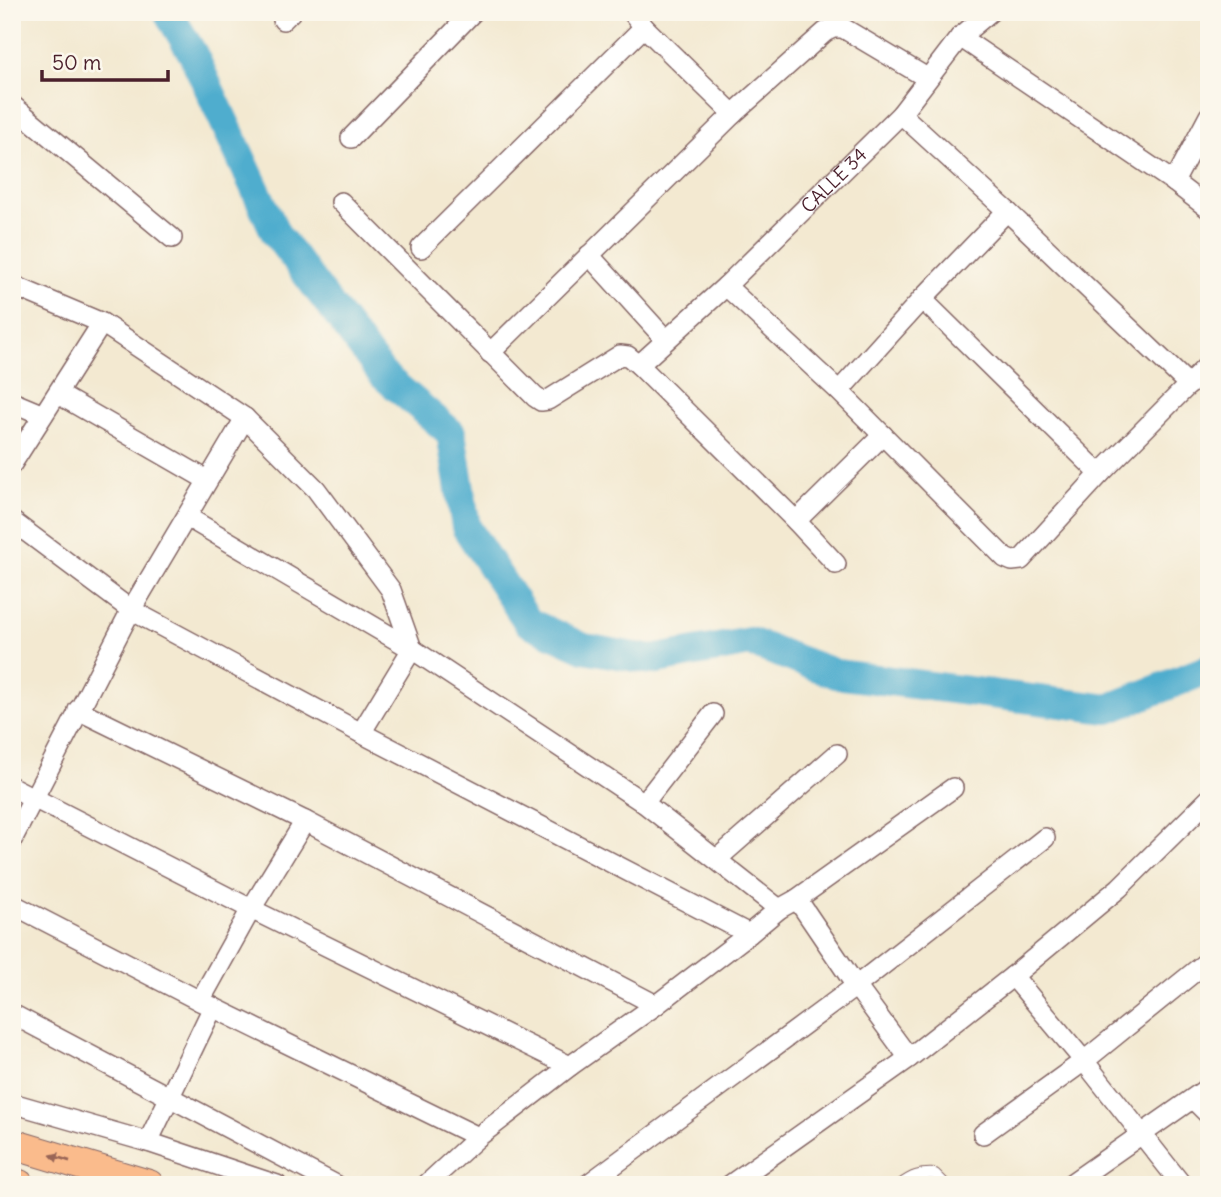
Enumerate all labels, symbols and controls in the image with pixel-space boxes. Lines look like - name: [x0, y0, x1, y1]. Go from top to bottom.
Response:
- scale bar: [42, 38, 168, 82]
- text: 50 m: [52, 49, 101, 76]
- street label: CALLE 34: [796, 143, 872, 218]
- one-way arrow: [49, 1153, 70, 1163]

